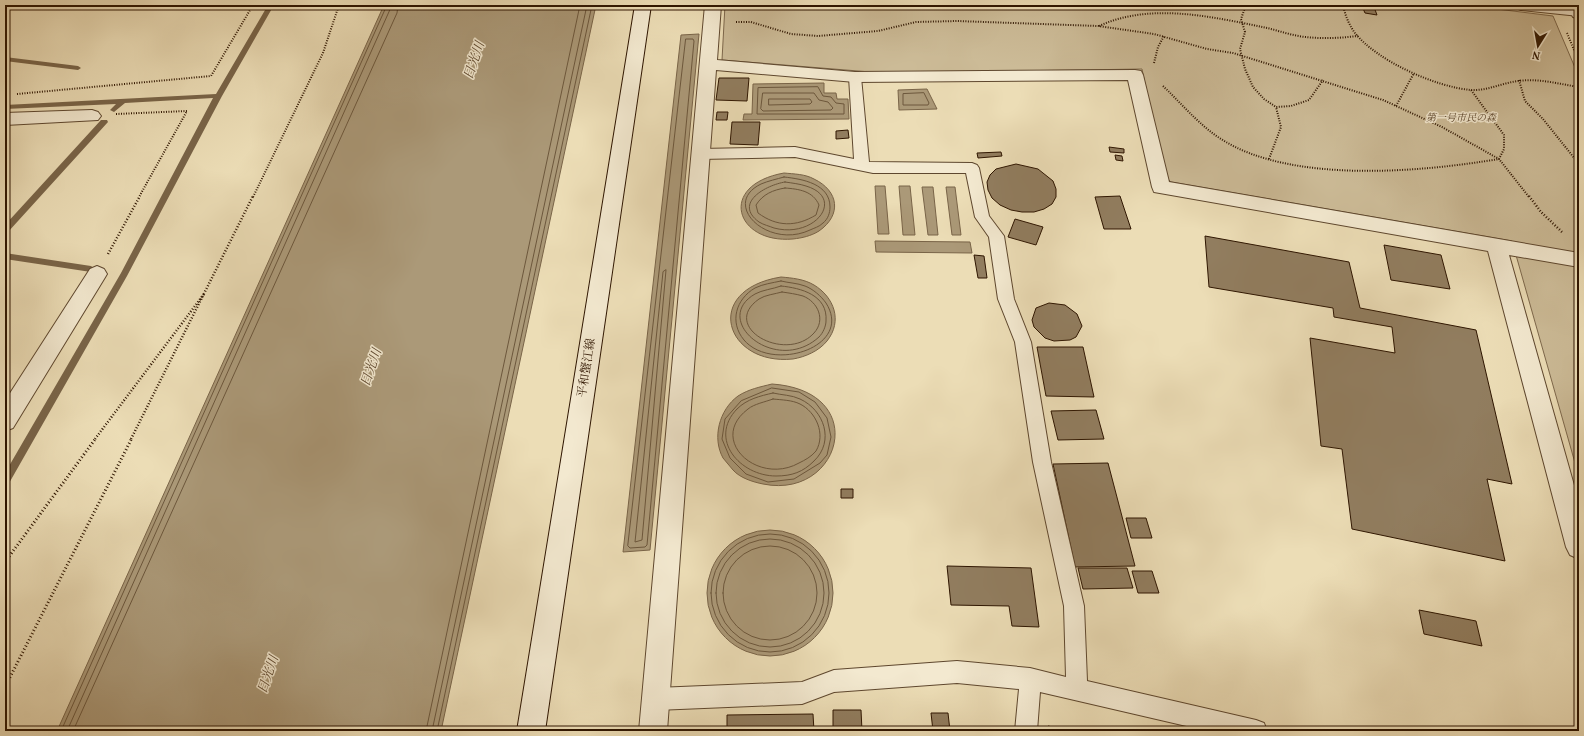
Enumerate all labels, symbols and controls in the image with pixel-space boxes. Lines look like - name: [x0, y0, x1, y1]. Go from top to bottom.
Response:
- north arrow: [1518, 26, 1558, 66]
- water label: 日光川: [460, 38, 491, 82]
- text: N: [1531, 46, 1542, 62]
- park label: 第一号市民の森: [1426, 111, 1497, 125]
- street label: 平和蟹江線: [574, 337, 600, 399]
- water label: 日光川: [357, 345, 388, 389]
- water label: 日光川: [254, 652, 285, 696]

